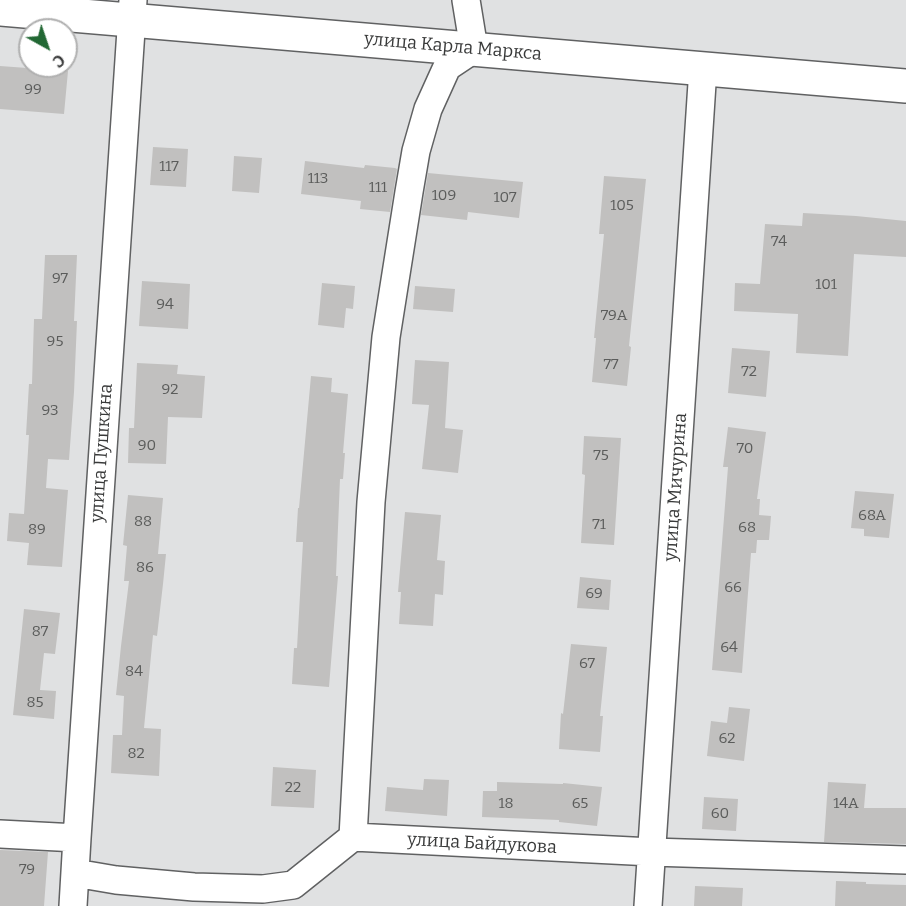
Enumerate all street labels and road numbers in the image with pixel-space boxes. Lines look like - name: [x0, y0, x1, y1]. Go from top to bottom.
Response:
- street label: улица Карла Маркса: [363, 28, 543, 66]
- street label: улица Пушкина: [86, 383, 118, 523]
- street label: улица Мичурина: [660, 412, 692, 562]
- street label: улица Байдукова: [407, 829, 557, 859]

